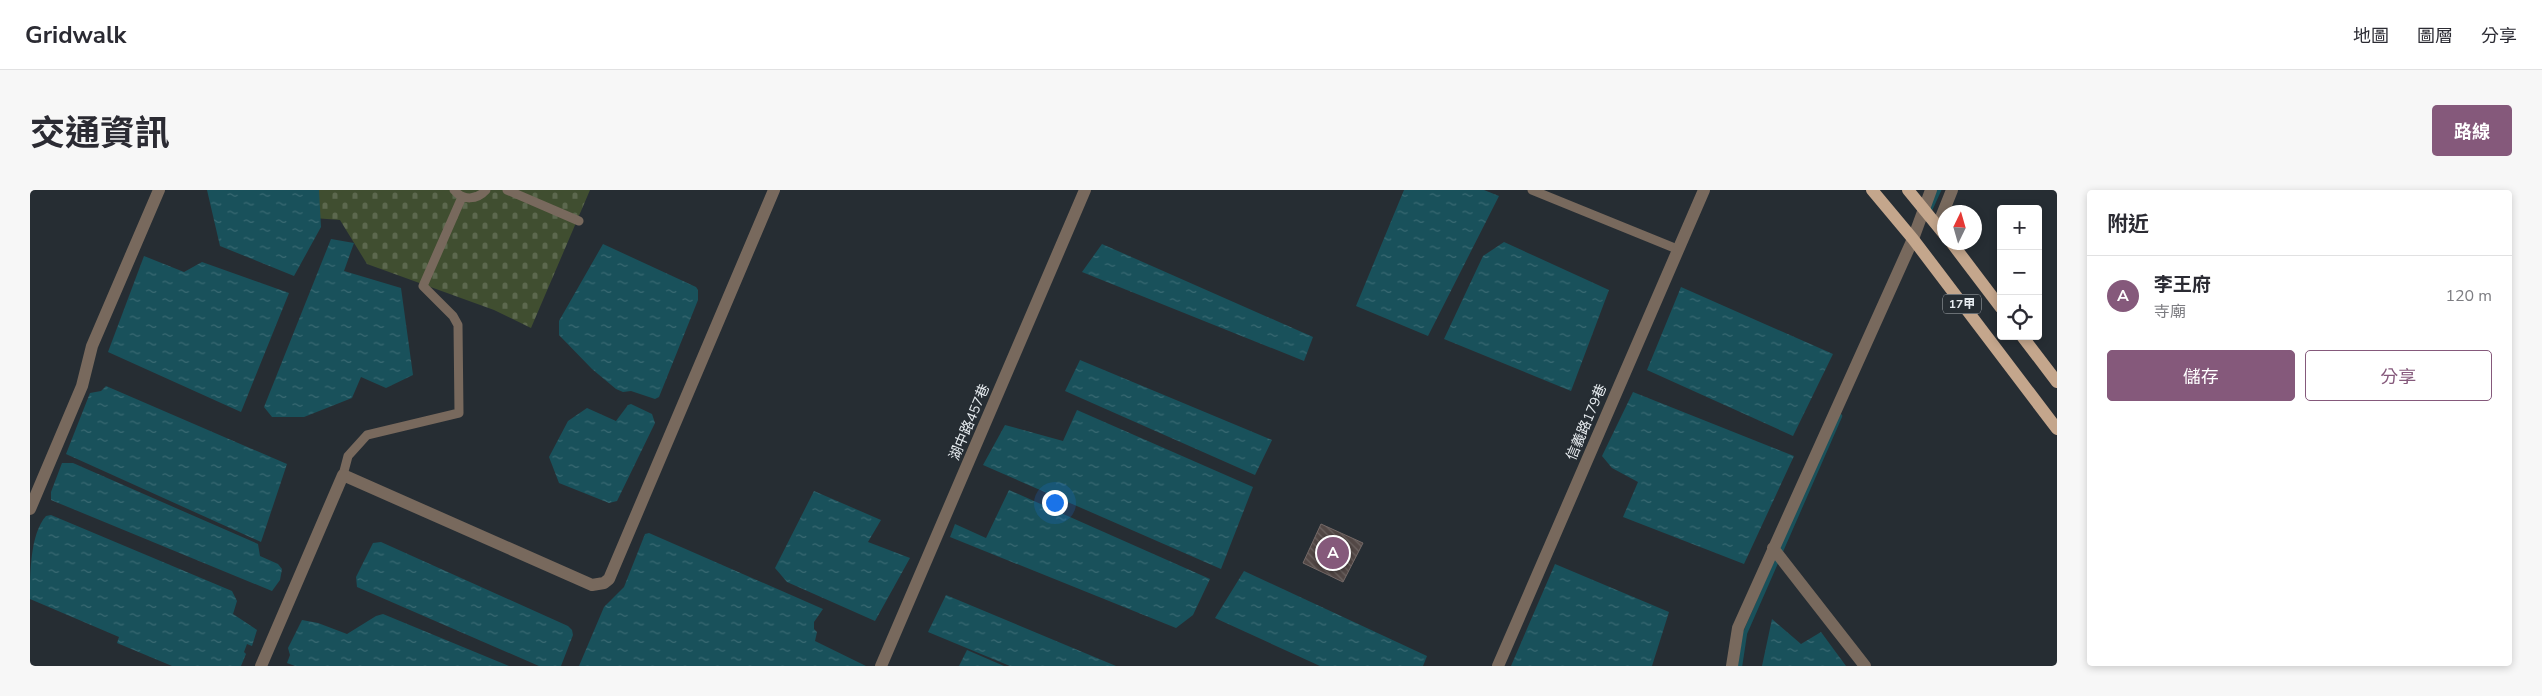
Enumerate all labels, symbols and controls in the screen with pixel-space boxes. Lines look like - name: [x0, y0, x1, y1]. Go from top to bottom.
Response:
- text: Gridwalk: [25, 19, 126, 51]
- text: 地圖: [2353, 24, 2389, 48]
- text: 圖層: [2417, 24, 2453, 48]
- text: 分享: [2481, 24, 2517, 48]
- button: 路線: [2432, 105, 2512, 156]
- text: 交通資訊: [30, 110, 170, 157]
- north arrow: [1937, 205, 1982, 250]
- map controls: [1997, 205, 2042, 340]
- button: +: [1997, 205, 2042, 250]
- text: 附近: [2107, 210, 2149, 238]
- button: −: [1997, 250, 2042, 295]
- text: 李王府: [2154, 272, 2211, 298]
- text: A: [2117, 285, 2129, 307]
- text: 120 m: [2445, 285, 2492, 307]
- road number: 17甲: [1943, 295, 1981, 314]
- button: locate: [1997, 295, 2042, 340]
- text: 寺廟: [2154, 301, 2186, 323]
- button: 儲存: [2107, 350, 2295, 401]
- button: 分享: [2305, 350, 2492, 401]
- street label: 湖中路457巷: [945, 381, 994, 463]
- street label: 信義路179巷: [1562, 381, 1611, 463]
- your location: [1042, 490, 1068, 516]
- pin: A: [1317, 534, 1349, 572]

